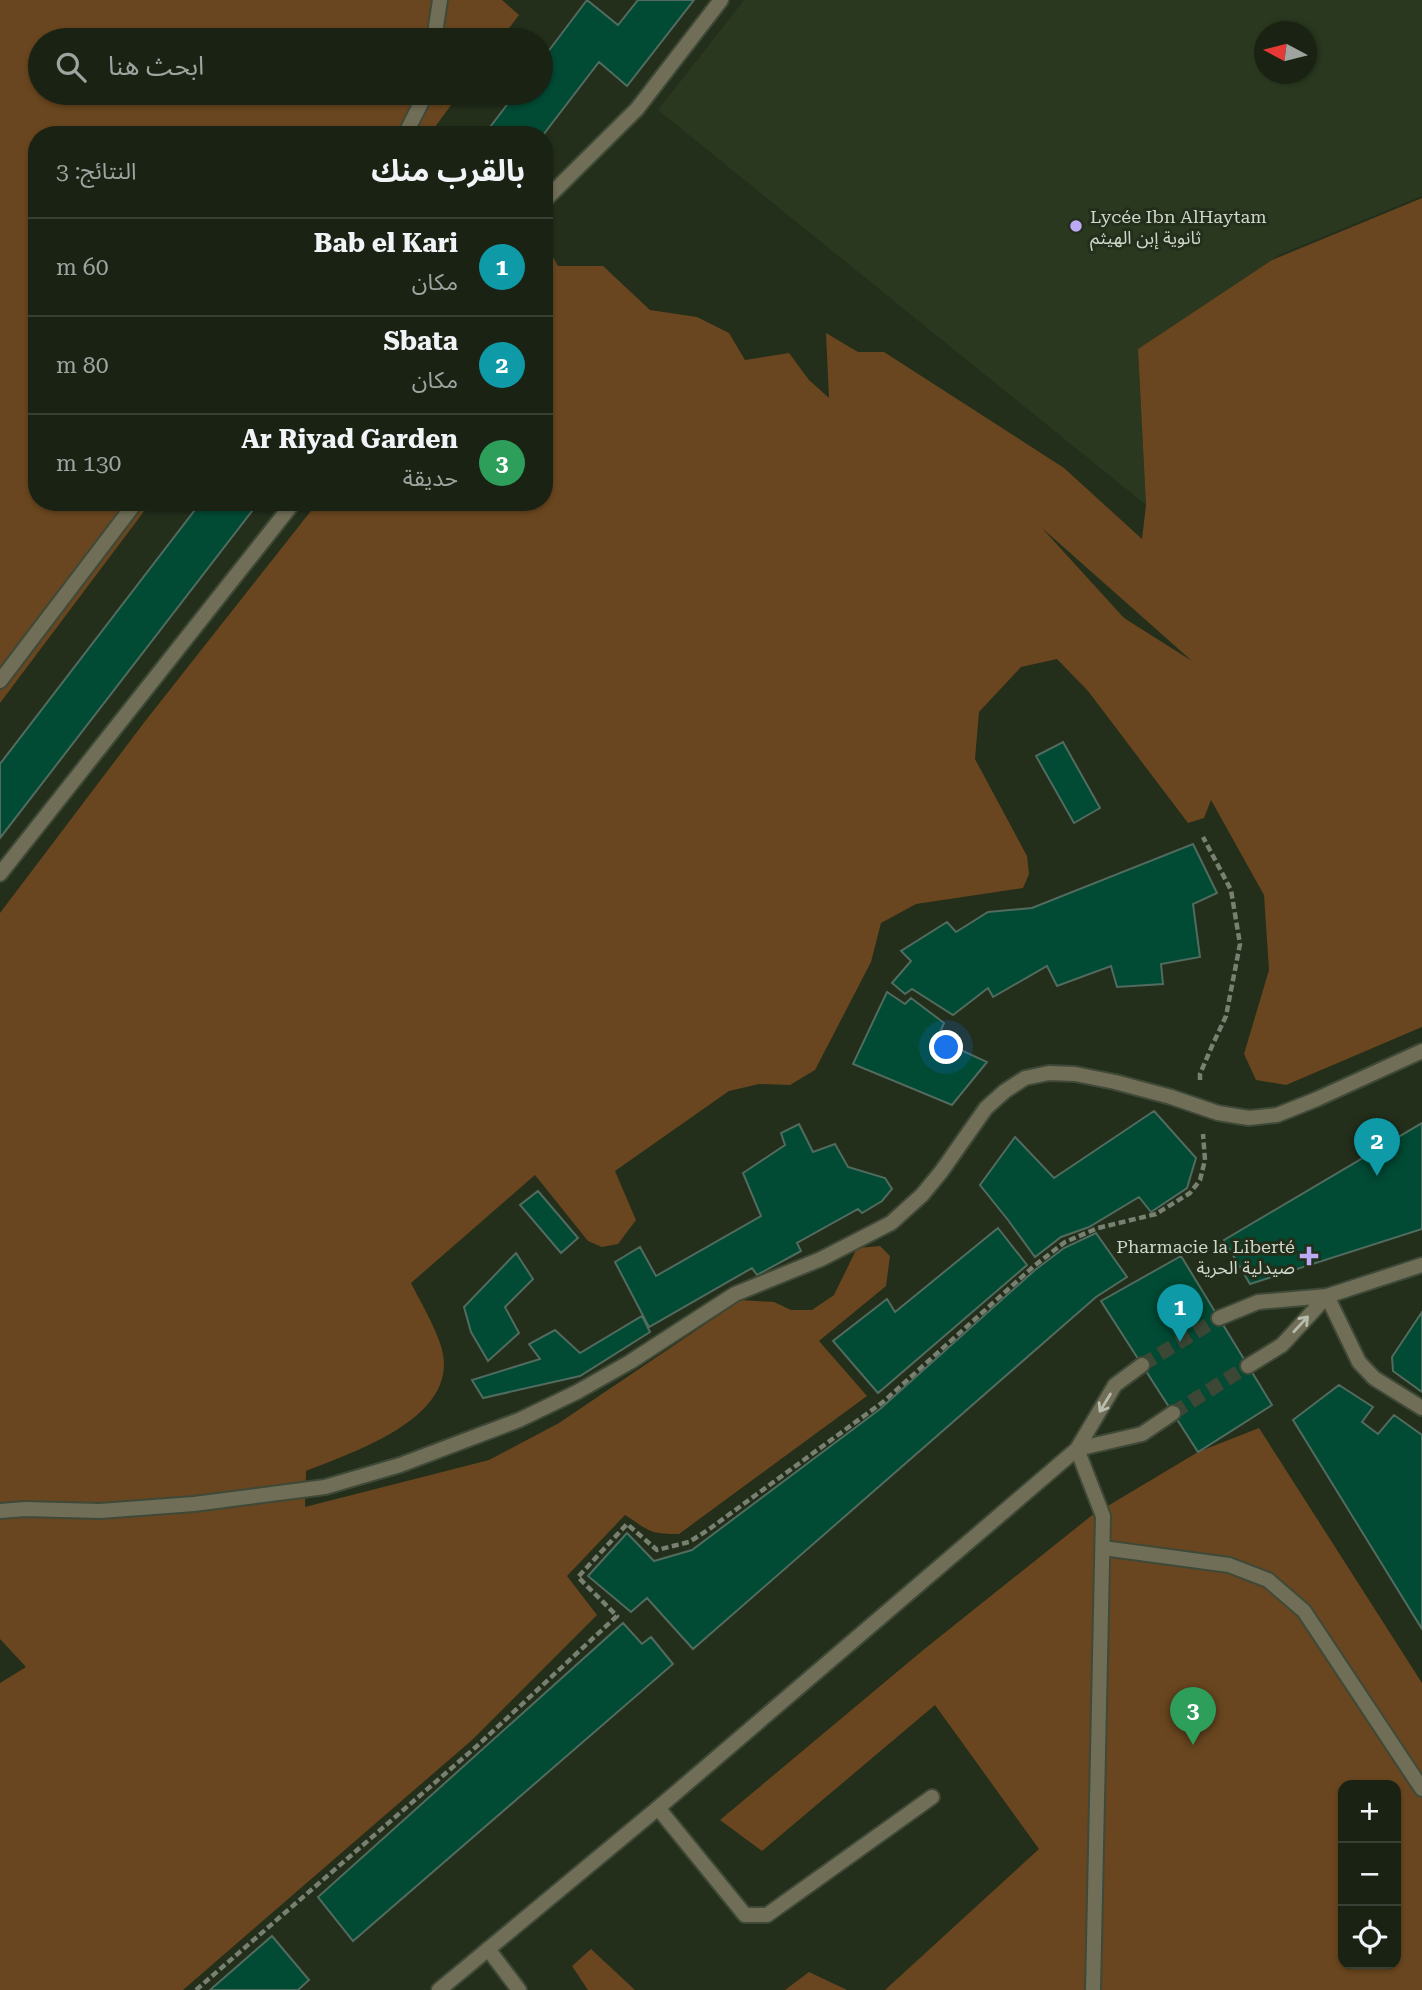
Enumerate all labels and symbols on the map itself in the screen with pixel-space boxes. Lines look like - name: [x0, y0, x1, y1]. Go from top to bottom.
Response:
- north arrow: [1254, 21, 1317, 84]
- place label: Lycée Ibn AlHaytam ثانوية إبن الهيثم: [1090, 206, 1267, 251]
- marker: Lycée Ibn AlHaytam ثانوية إبن الهيثم: [1068, 218, 1084, 234]
- your location: [929, 1030, 963, 1064]
- pin: 2: [1354, 1118, 1400, 1176]
- place label: Pharmacie la Liberté صيدلية الحرية: [1116, 1236, 1295, 1279]
- marker: Pharmacie la Liberté صيدلية الحرية: [1301, 1248, 1317, 1264]
- pin: 1: [1157, 1284, 1203, 1342]
- one-way arrow: [1293, 1315, 1309, 1333]
- one-way arrow: [1097, 1392, 1111, 1412]
- pin: 3: [1170, 1687, 1216, 1745]

